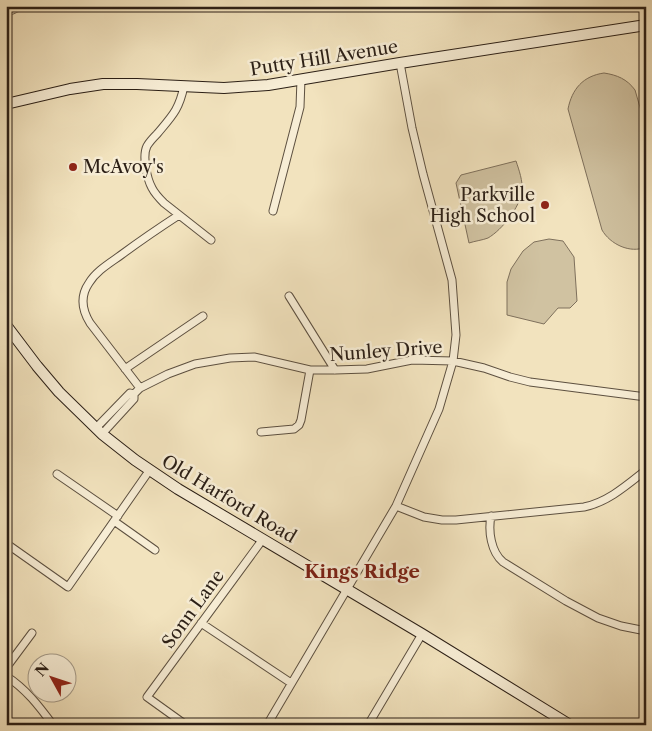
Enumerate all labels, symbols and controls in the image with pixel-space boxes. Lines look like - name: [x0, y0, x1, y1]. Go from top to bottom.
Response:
- street label: Putty Hill Avenue: [248, 35, 400, 81]
- place label: McAvoy's: [83, 156, 164, 178]
- marker: McAvoy's: [67, 161, 79, 173]
- place label: Parkville High School: [430, 184, 535, 227]
- marker: Parkville High School: [539, 199, 551, 211]
- street label: Nunley Drive: [329, 336, 443, 366]
- street label: Old Harford Road: [158, 450, 300, 548]
- district label: Kings Ridge: [304, 560, 420, 583]
- street label: Sonn Lane: [157, 565, 229, 653]
- north arrow: [28, 654, 78, 704]
- text: N: [31, 659, 53, 680]

